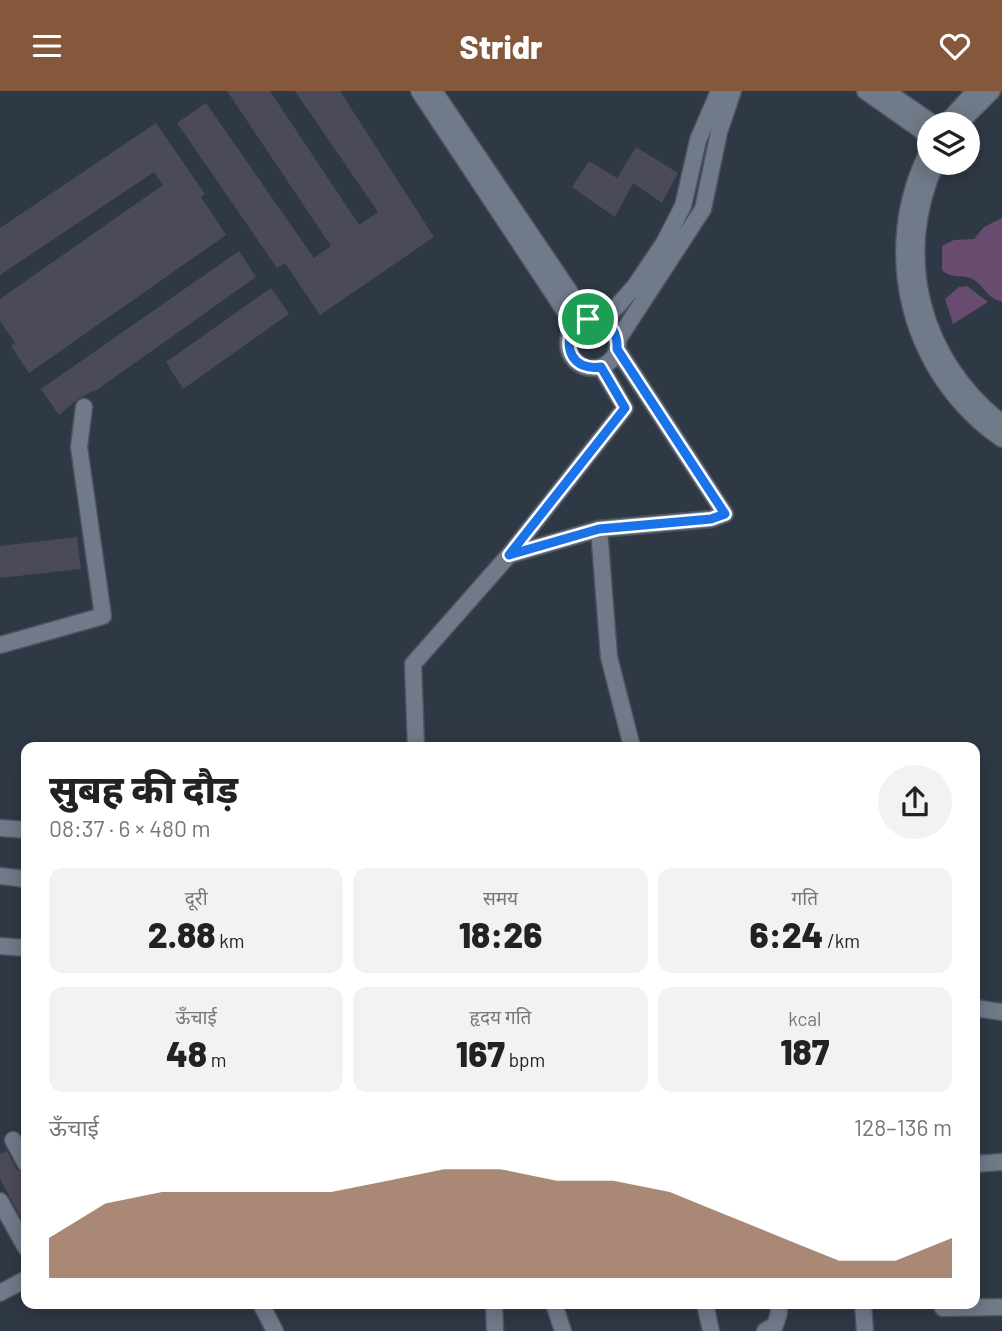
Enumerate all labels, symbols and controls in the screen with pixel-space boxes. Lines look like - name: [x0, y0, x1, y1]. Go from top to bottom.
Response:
- icon: menu: [28, 27, 66, 65]
- text: Stridr: [460, 27, 542, 65]
- icon: heart: [936, 27, 974, 65]
- map controls: [917, 112, 980, 175]
- button: layers: [917, 112, 980, 175]
- pin: [558, 289, 618, 349]
- icon: arrive: [569, 300, 607, 338]
- text: सुबह की दौड़: [49, 765, 238, 811]
- button: share: [878, 765, 952, 839]
- text: 08:37 · 6 × 480 m: [49, 814, 211, 842]
- text: दूरी: [185, 886, 208, 909]
- text: समय: [483, 886, 518, 909]
- text: गति: [792, 886, 818, 909]
- text: 2.88: [148, 913, 215, 955]
- text: 18:26: [459, 913, 542, 955]
- text: 6:24: [750, 913, 823, 955]
- text: km: [215, 929, 245, 952]
- text: /km: [823, 929, 860, 952]
- text: ऊँचाई: [176, 1005, 217, 1028]
- text: हृदय गति: [470, 1005, 531, 1028]
- text: kcal: [788, 1007, 821, 1030]
- text: 187: [780, 1030, 829, 1072]
- text: 48: [166, 1032, 207, 1074]
- text: 167: [456, 1032, 505, 1074]
- text: m: [207, 1048, 226, 1071]
- text: bpm: [505, 1048, 545, 1071]
- text: ऊँचाई: [49, 1113, 99, 1141]
- text: 128–136 m: [854, 1113, 952, 1141]

